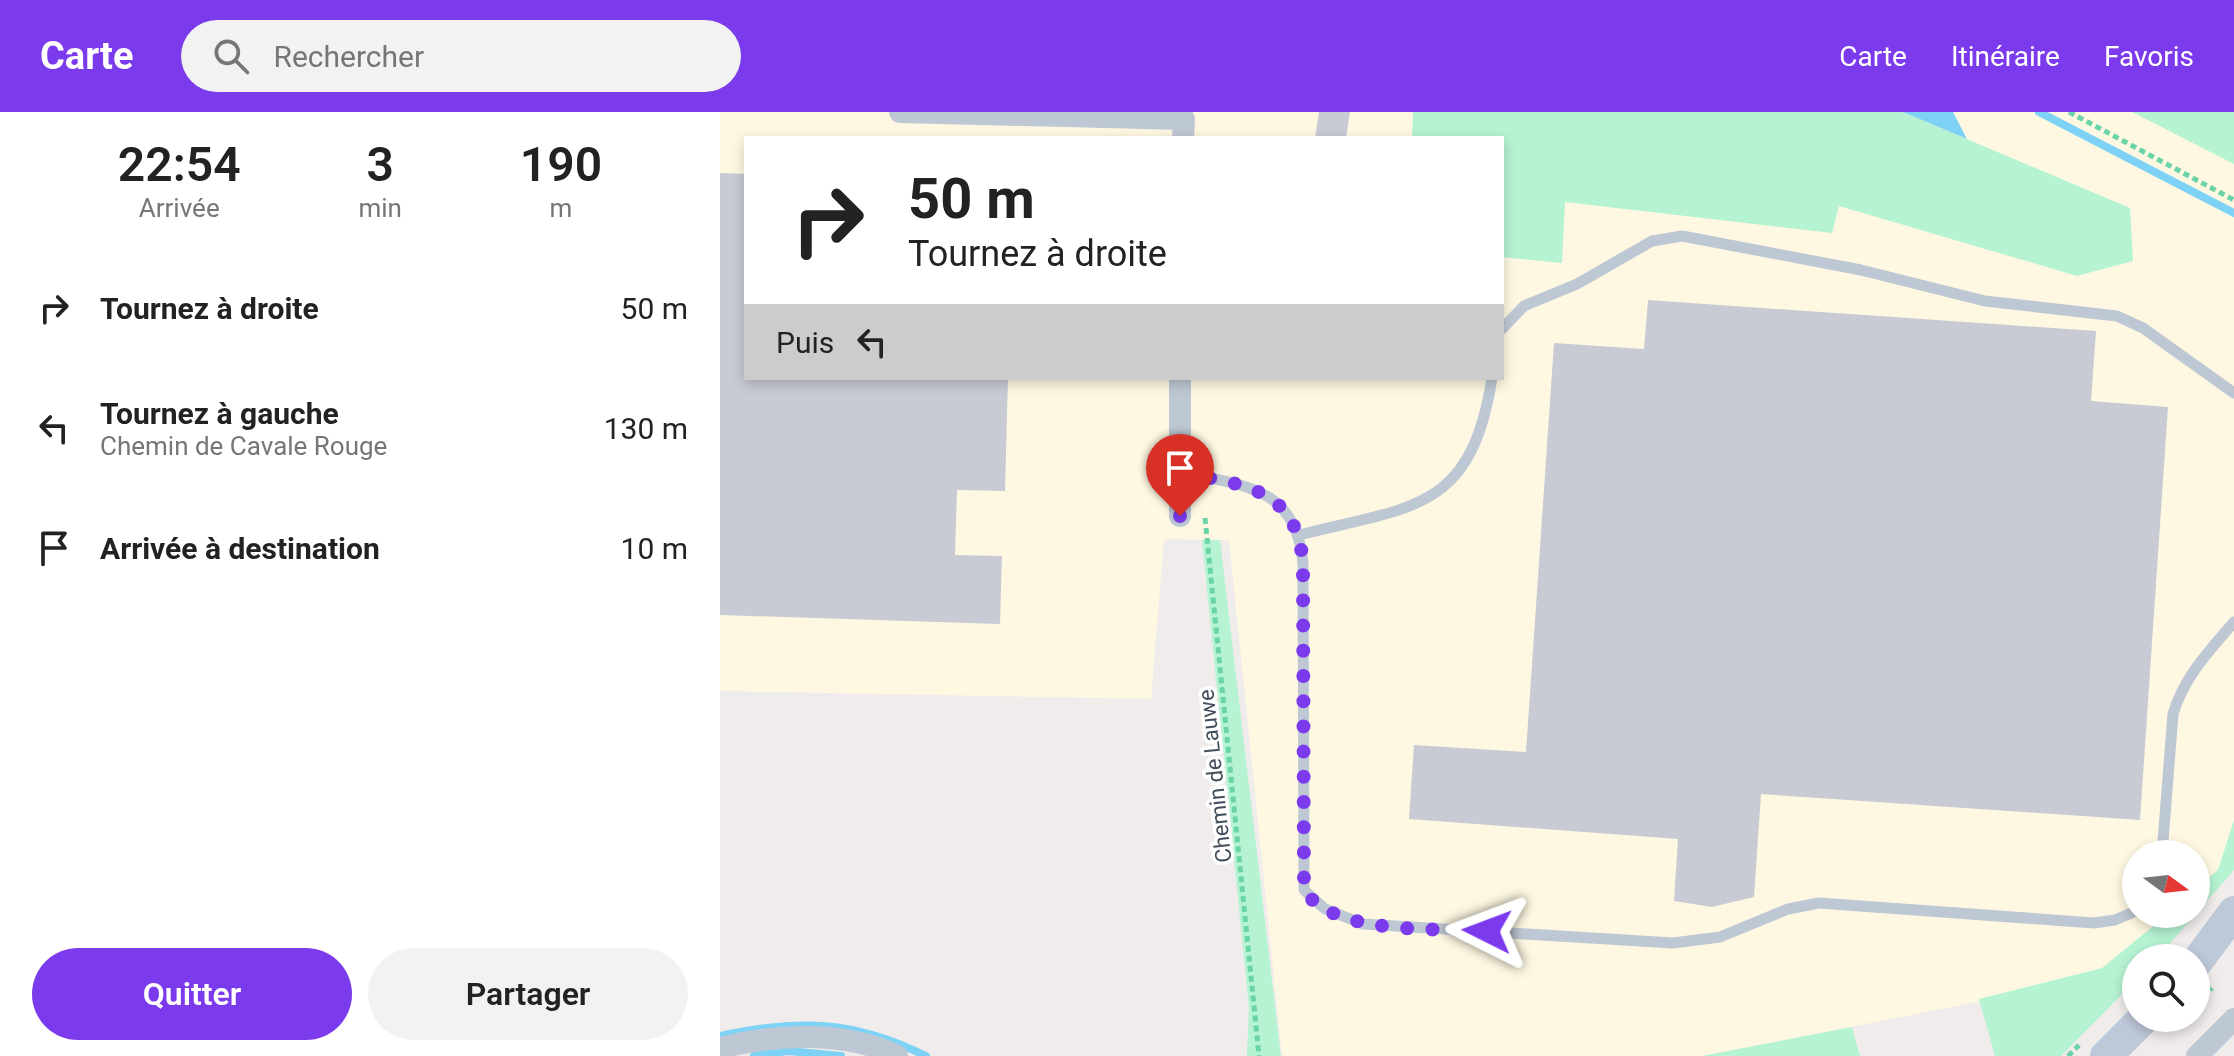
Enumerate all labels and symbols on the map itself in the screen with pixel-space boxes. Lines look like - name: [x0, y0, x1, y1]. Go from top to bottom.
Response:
- pin: [1146, 434, 1214, 516]
- street label: Chemin de Lauwe: [1193, 688, 1237, 864]
- north arrow: [2122, 840, 2210, 928]
- position arrow: [1445, 889, 1529, 973]

